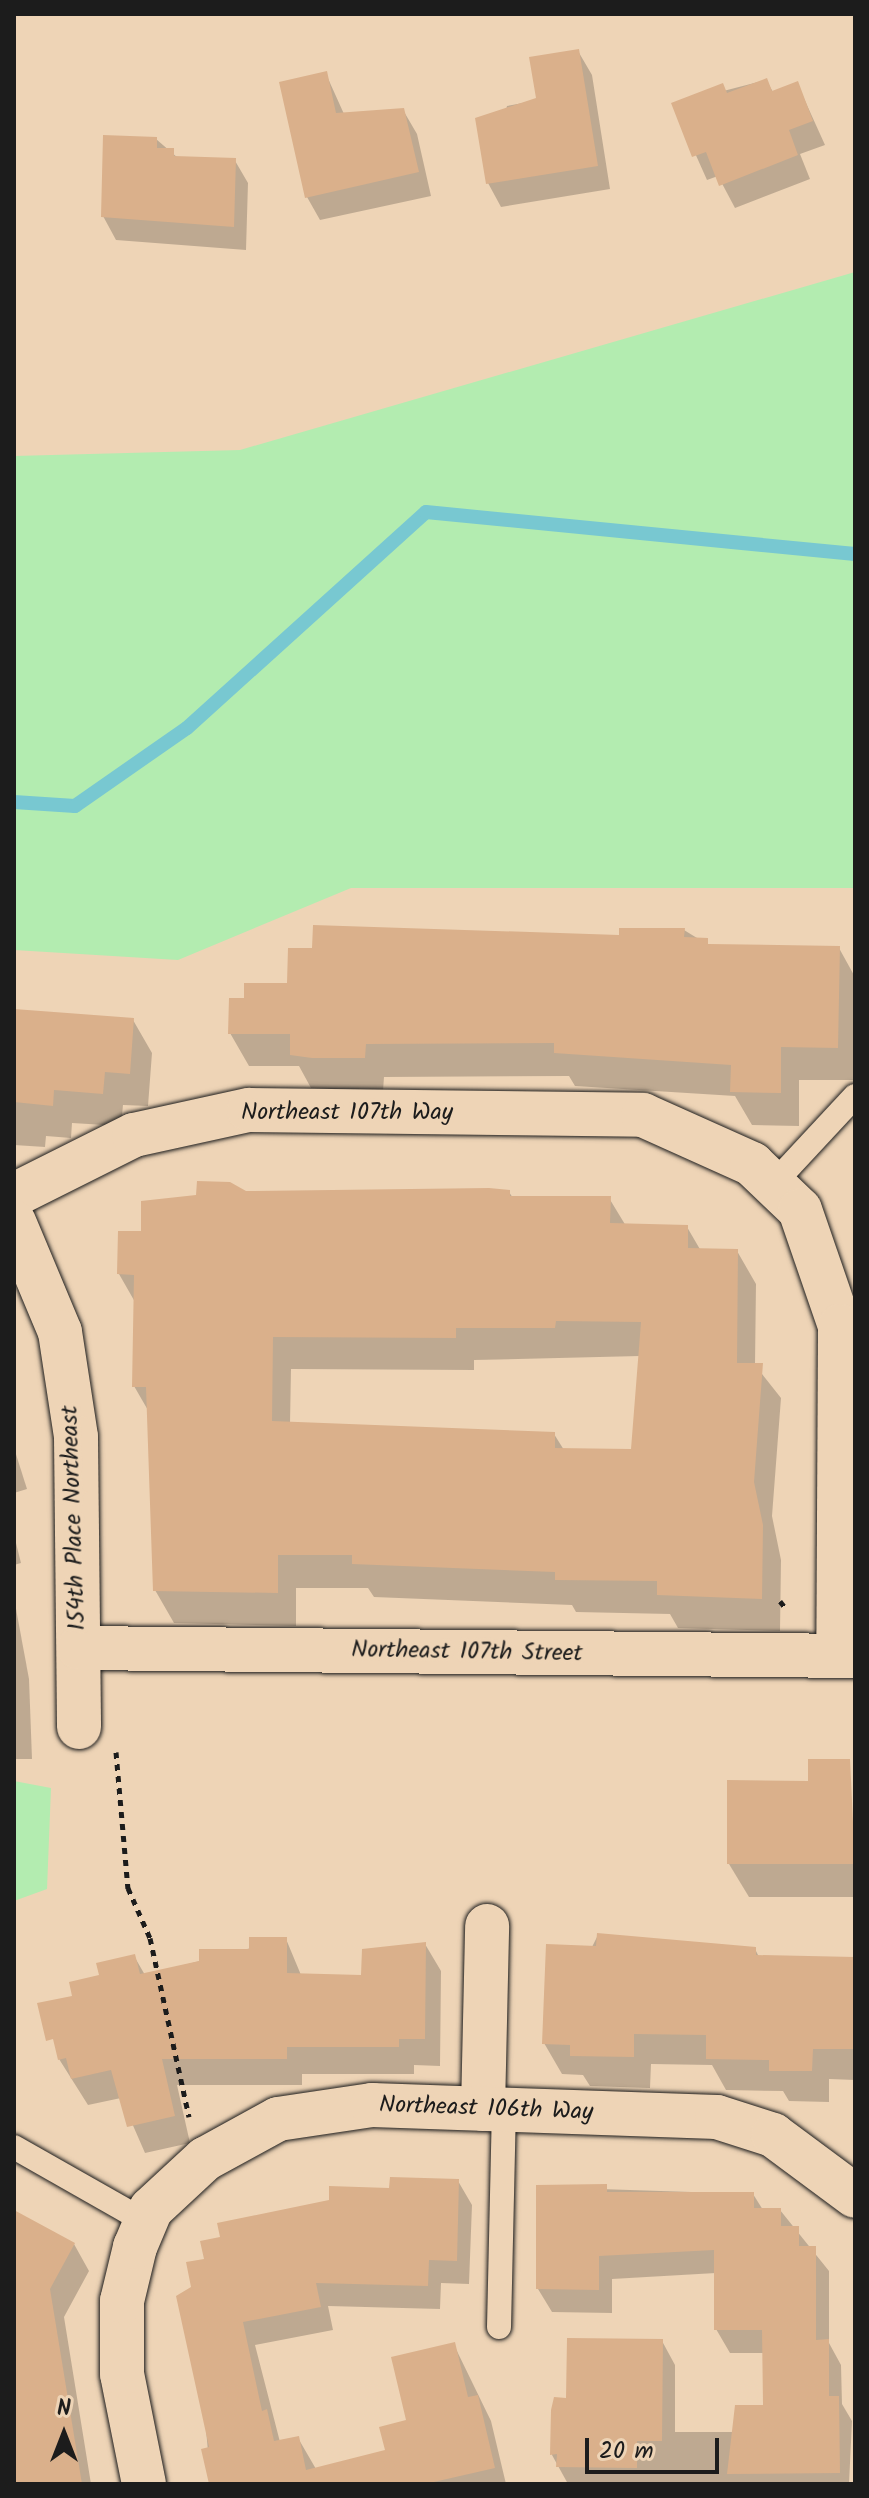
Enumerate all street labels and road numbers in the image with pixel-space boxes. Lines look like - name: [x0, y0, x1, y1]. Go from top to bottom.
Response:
- street label: Northeast 107th Way: [241, 1099, 453, 1127]
- street label: 154th Place Northeast: [56, 1405, 92, 1631]
- street label: Northeast 107th Street: [351, 1636, 583, 1668]
- street label: Northeast 106th Way: [378, 2091, 594, 2127]

